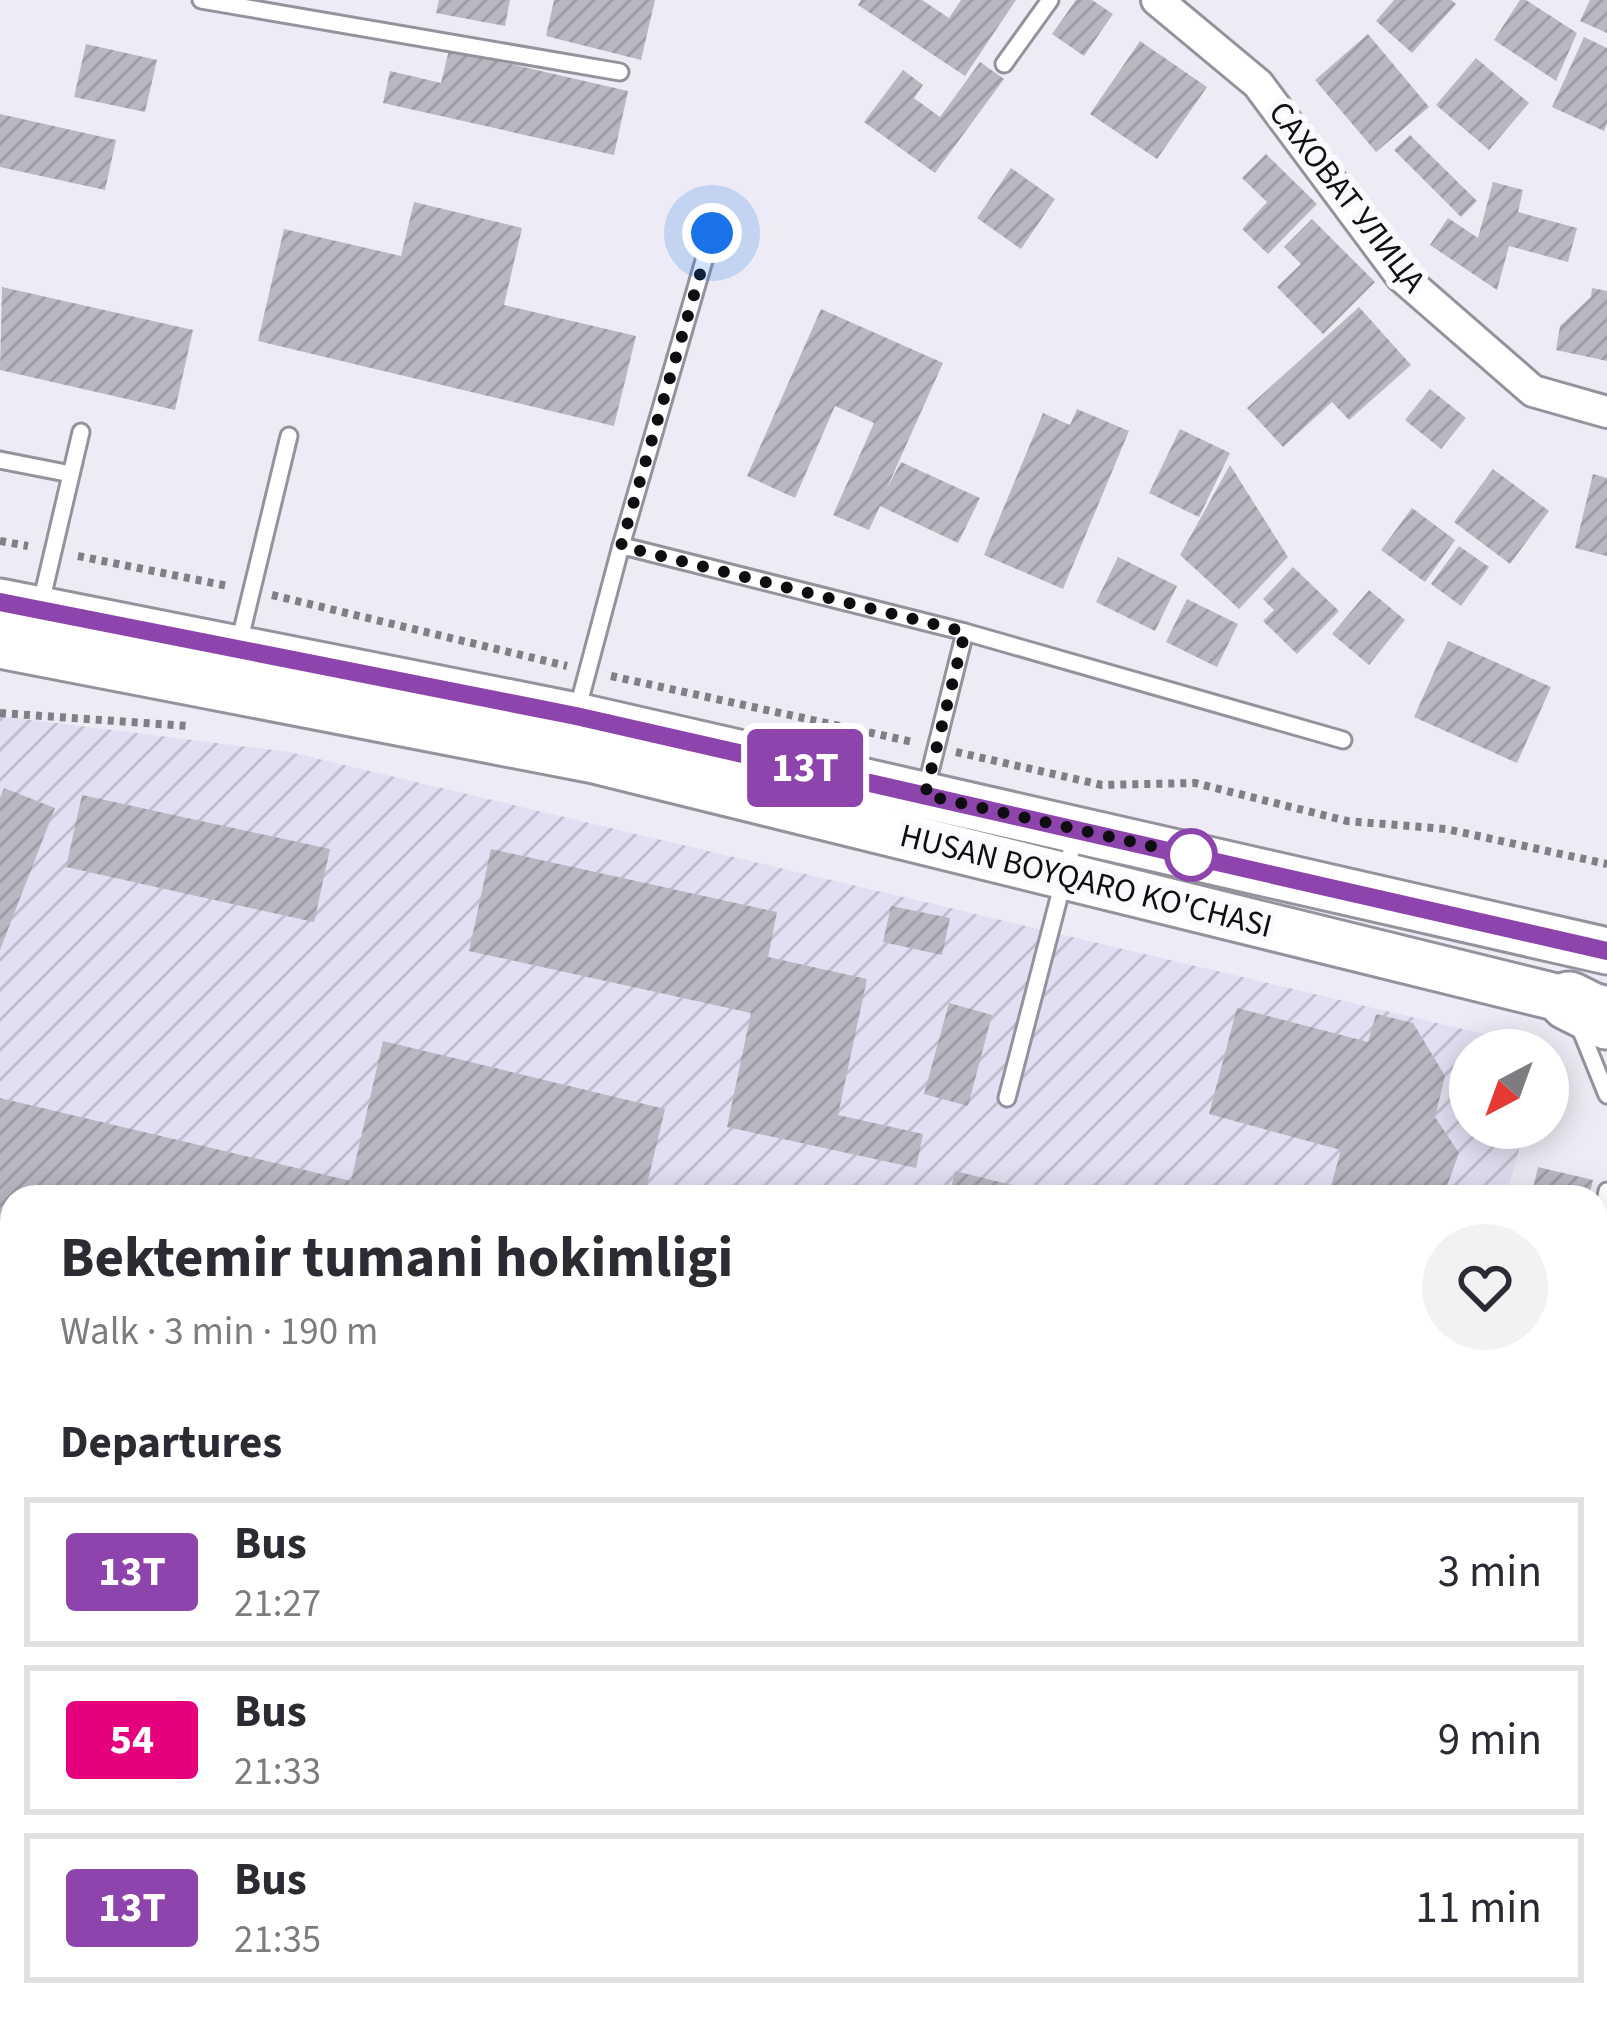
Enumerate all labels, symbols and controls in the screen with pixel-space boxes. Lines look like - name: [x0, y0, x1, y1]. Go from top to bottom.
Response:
- street label: САХОВАТ УЛИЦА: [1257, 91, 1437, 303]
- your location: [682, 203, 742, 263]
- line badge: 13Т: [736, 729, 874, 807]
- text: 13Т: [771, 738, 839, 798]
- street label: HUSAN BOYQARO KO'CHASI: [895, 812, 1277, 950]
- unlabelled marker: [1166, 830, 1216, 880]
- north arrow: [1449, 1029, 1569, 1149]
- map controls: [1449, 1029, 1569, 1149]
- text: Bektemir tumani hokimligi: [60, 1218, 733, 1299]
- button: heart: [1422, 1224, 1548, 1350]
- text: Walk · 3 min · 190 m: [60, 1304, 378, 1360]
- text: Departures: [60, 1411, 282, 1475]
- text: Bus: [234, 1512, 307, 1576]
- text: 3 min: [1438, 1540, 1542, 1604]
- text: 13Т: [98, 1542, 166, 1602]
- text: 21:27: [234, 1576, 321, 1632]
- text: Bus: [234, 1680, 307, 1744]
- text: 9 min: [1438, 1708, 1542, 1772]
- text: 54: [110, 1710, 154, 1770]
- text: 21:33: [234, 1744, 321, 1800]
- text: Bus: [234, 1848, 307, 1912]
- text: 11 min: [1415, 1876, 1542, 1940]
- text: 13Т: [98, 1878, 166, 1938]
- text: 21:35: [234, 1912, 321, 1968]

